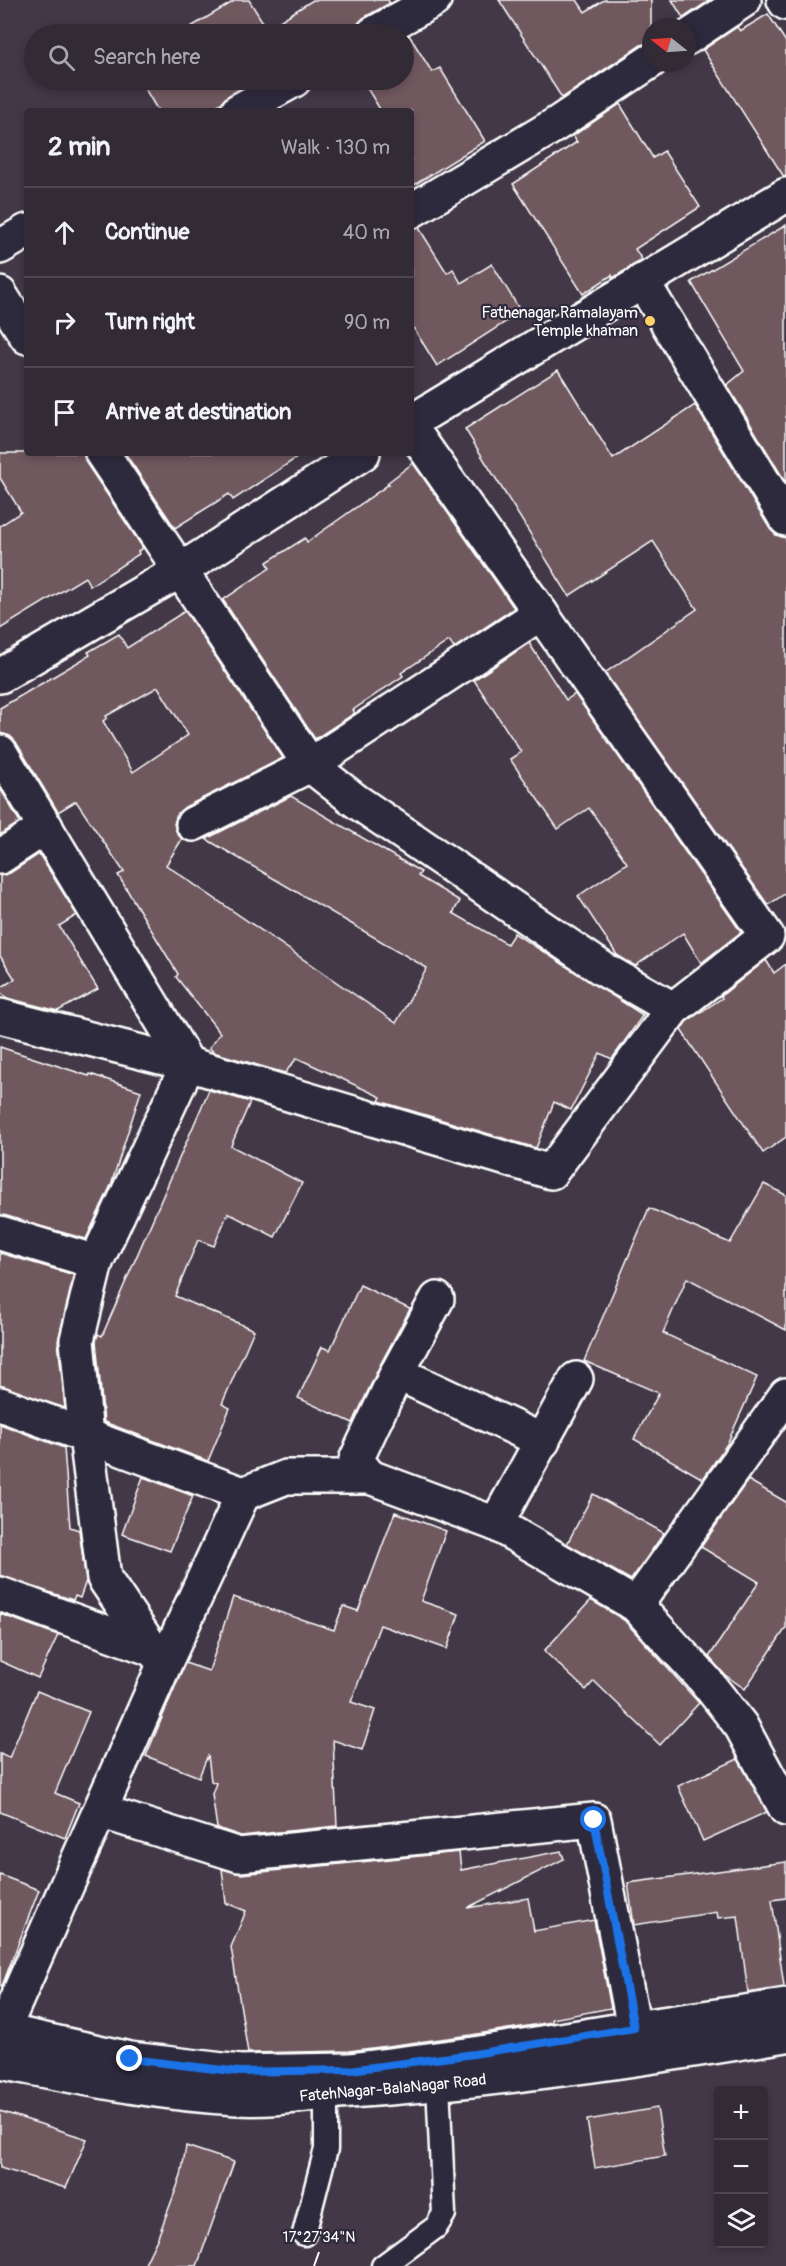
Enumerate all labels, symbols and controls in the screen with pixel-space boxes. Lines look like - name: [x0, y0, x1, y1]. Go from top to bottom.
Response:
- north arrow: [642, 18, 696, 72]
- search box: [24, 24, 414, 90]
- icon: search: [45, 41, 78, 74]
- text: Search here: [93, 43, 200, 71]
- text: 2 min: [48, 131, 110, 163]
- text: Walk · 130 m: [281, 135, 390, 160]
- icon: ahead: [48, 216, 81, 249]
- text: Continue: [105, 218, 189, 246]
- text: 40 m: [343, 220, 390, 245]
- place label: Fathenagar Ramalayam Temple khaman: [482, 303, 638, 341]
- icon: right: [48, 306, 81, 339]
- text: Turn right: [105, 308, 195, 336]
- text: 90 m: [344, 310, 390, 335]
- marker: Fathenagar Ramalayam Temple khaman: [643, 314, 657, 328]
- icon: arrive: [48, 396, 81, 429]
- text: Arrive at destination: [105, 398, 291, 426]
- route start: [580, 1806, 606, 1832]
- route end: [116, 2045, 142, 2071]
- street label: FatehNagar-BalaNagar Road: [298, 2070, 487, 2107]
- map controls: [714, 2086, 768, 2248]
- button: +: [714, 2086, 768, 2140]
- button: −: [714, 2140, 768, 2194]
- button: layers: [714, 2194, 768, 2248]
- text: 17°27'34"N: [283, 2228, 355, 2247]

